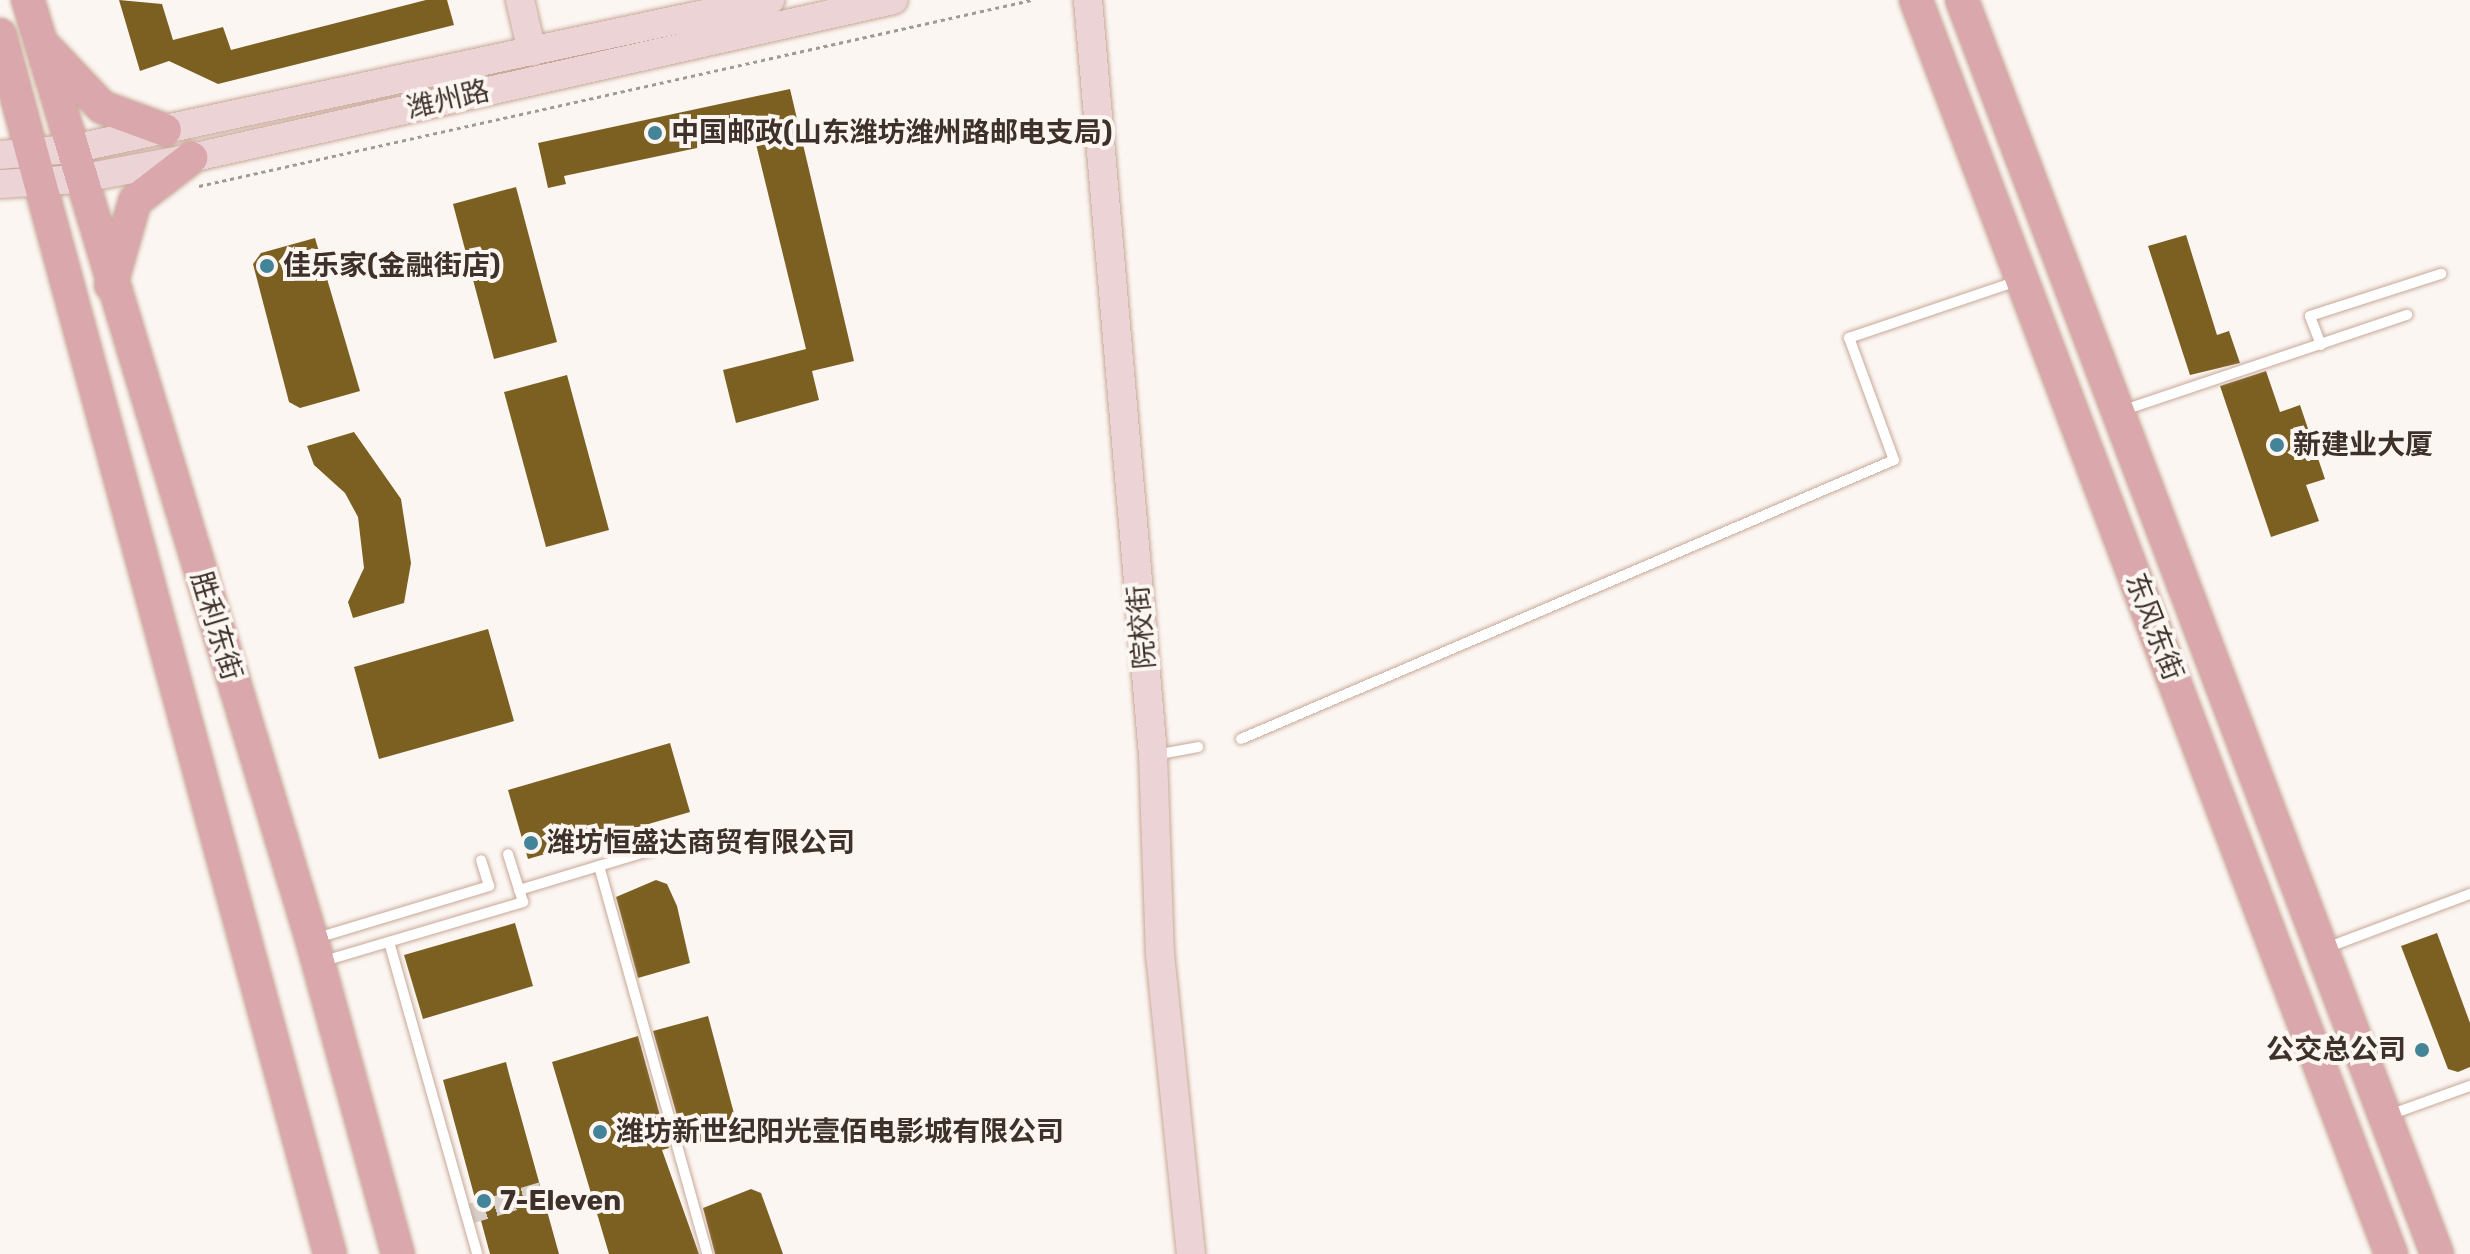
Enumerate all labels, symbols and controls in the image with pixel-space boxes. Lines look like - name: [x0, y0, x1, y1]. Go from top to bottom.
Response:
- street label: 潍州路: [403, 74, 493, 126]
- place label: 中国邮政(山东潍坊潍州路邮电支局): [671, 116, 1113, 150]
- marker: 中国邮政(山东潍坊潍州路邮电支局): [646, 124, 664, 142]
- place label: 佳乐家(金融街店): [283, 249, 501, 283]
- marker: 佳乐家(金融街店): [258, 257, 276, 275]
- place label: 新建业大厦: [2293, 428, 2433, 462]
- marker: 新建业大厦: [2268, 436, 2286, 454]
- street label: 胜利东街: [184, 568, 248, 684]
- street label: 东风东街: [2118, 569, 2190, 685]
- street label: 院校街: [1122, 584, 1162, 670]
- place label: 潍坊恒盛达商贸有限公司: [547, 826, 855, 860]
- marker: 潍坊恒盛达商贸有限公司: [522, 834, 540, 852]
- place label: 公交总公司: [2266, 1033, 2406, 1067]
- marker: 公交总公司: [2413, 1041, 2431, 1059]
- place label: 潍坊新世纪阳光壹佰电影城有限公司: [616, 1115, 1064, 1149]
- marker: 潍坊新世纪阳光壹佰电影城有限公司: [591, 1123, 609, 1141]
- place label: 7-Eleven: [500, 1184, 621, 1218]
- marker: 7-Eleven: [475, 1192, 493, 1210]

